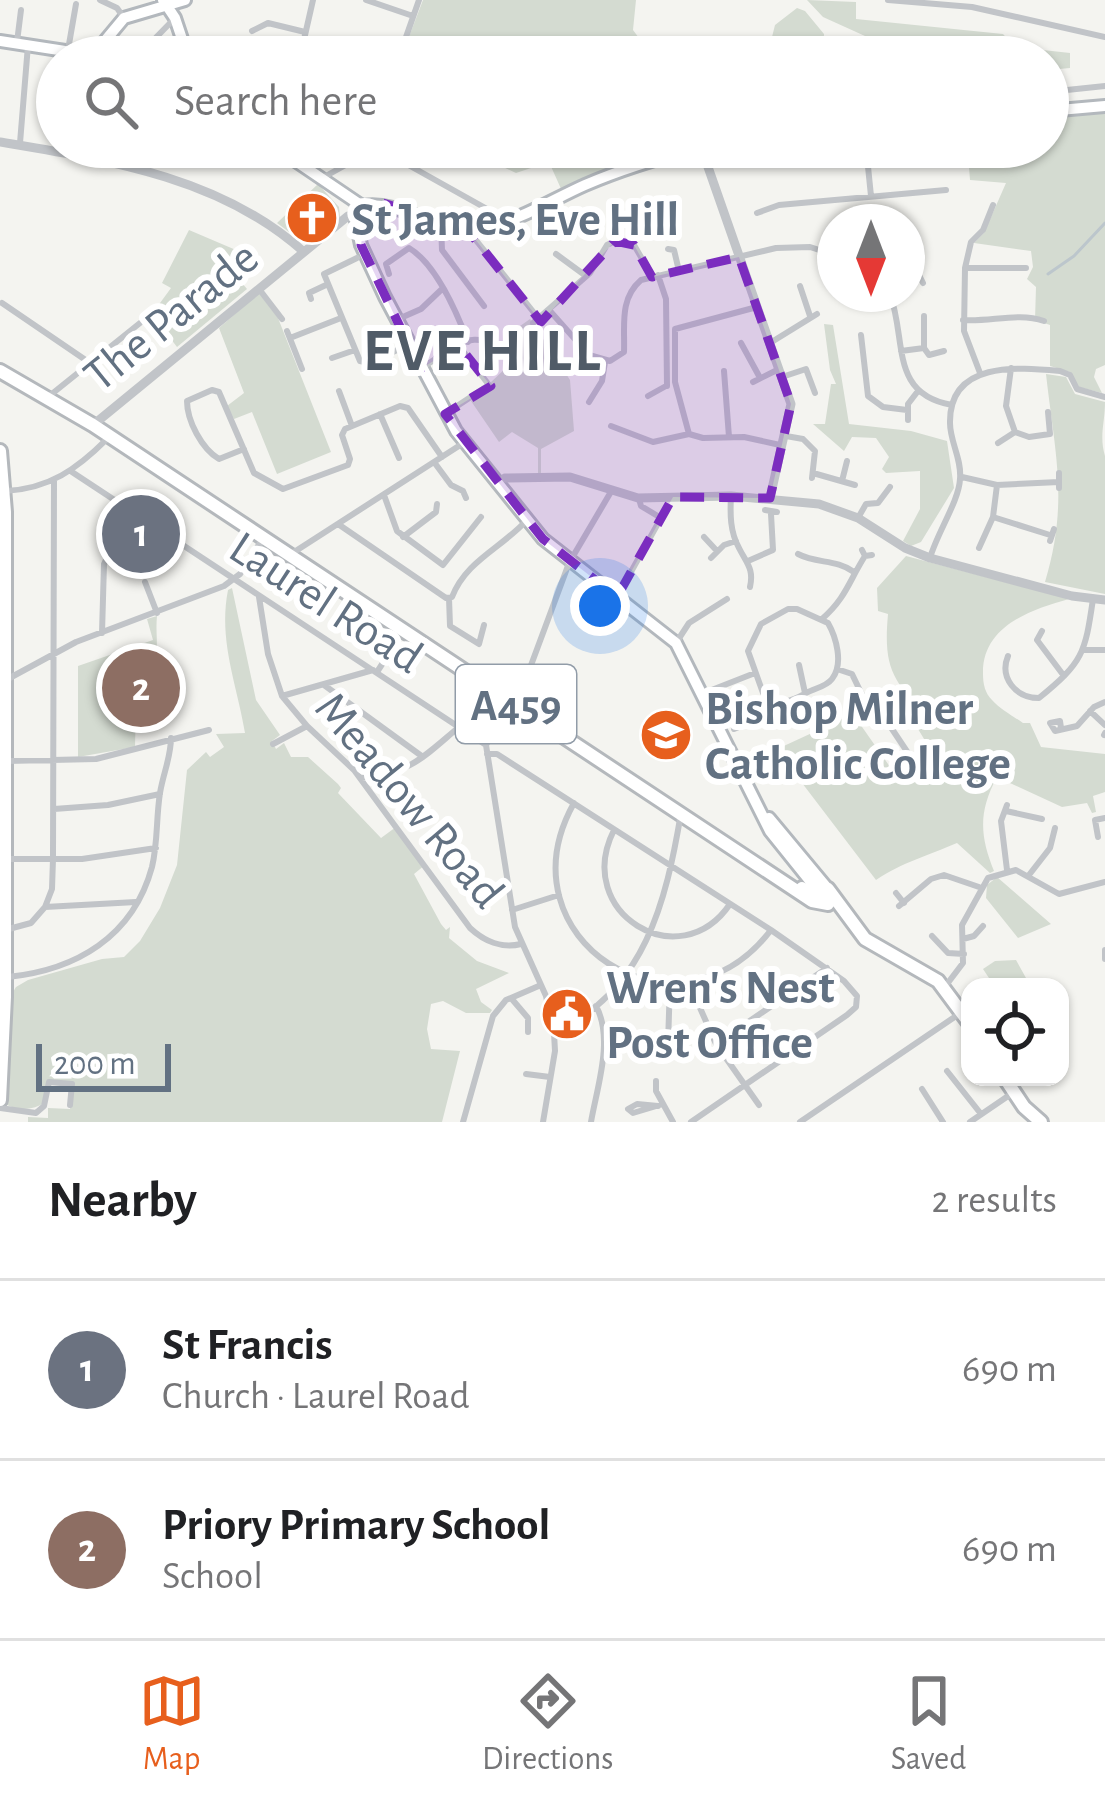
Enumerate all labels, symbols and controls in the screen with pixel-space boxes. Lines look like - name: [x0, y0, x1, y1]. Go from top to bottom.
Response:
- search box: [36, 36, 1069, 168]
- icon: search: [78, 69, 144, 135]
- text: Search here: [174, 79, 377, 124]
- church icon: St James, Eve Hill: [284, 190, 340, 246]
- place label: St James, Eve Hill: [351, 197, 679, 245]
- north arrow: [817, 204, 925, 312]
- street label: The Parade: [76, 233, 268, 401]
- district label: EVE HILL: [363, 322, 603, 382]
- pin: 1: [102, 489, 180, 579]
- street label: Laurel Road: [220, 524, 430, 683]
- your location: [570, 576, 630, 636]
- pin: 2: [102, 643, 180, 733]
- road number: A459: [456, 665, 576, 743]
- street label: Meadow Road: [305, 684, 512, 918]
- place label: Bishop Milner Catholic College: [705, 686, 1011, 789]
- school or university icon: Bishop Milner Catholic College: [638, 707, 694, 763]
- place label: Wren's Nest Post Office: [606, 965, 835, 1068]
- map controls: [961, 978, 1069, 1086]
- button: locate: [961, 978, 1069, 1086]
- public building icon: Wren's Nest Post Office: [539, 986, 595, 1042]
- scale bar: [36, 1038, 171, 1091]
- text: 200 m: [54, 1048, 136, 1081]
- text: Nearby: [48, 1175, 197, 1226]
- text: 2 results: [931, 1181, 1057, 1220]
- text: St Francis: [162, 1323, 333, 1368]
- text: 1: [80, 1350, 94, 1389]
- text: 690 m: [962, 1350, 1057, 1389]
- text: Church · Laurel Road: [162, 1377, 470, 1416]
- text: Priory Primary School: [162, 1503, 550, 1548]
- text: 2: [78, 1530, 96, 1569]
- text: 690 m: [962, 1530, 1057, 1569]
- text: School: [162, 1557, 263, 1596]
- tab: Map: [139, 1668, 205, 1780]
- tab: Directions: [482, 1668, 613, 1780]
- tab: Saved: [891, 1668, 966, 1780]

